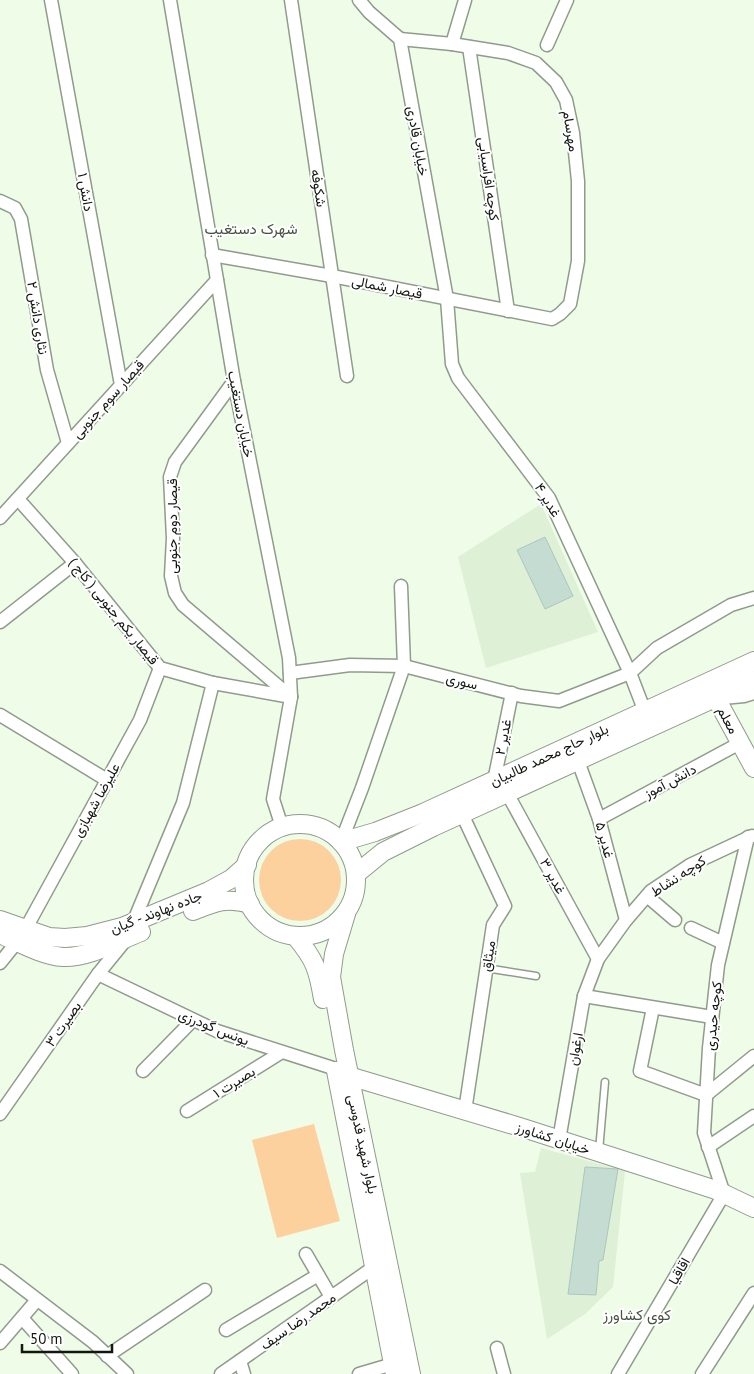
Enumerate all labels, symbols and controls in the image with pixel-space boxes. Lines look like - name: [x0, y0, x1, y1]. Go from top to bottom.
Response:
- street label: خیابان قادری: [403, 105, 433, 177]
- street label: مهرسام: [559, 109, 583, 153]
- street label: کوچه افراسیابی: [473, 136, 504, 222]
- street label: شکوفه: [307, 168, 331, 208]
- street label: دانش ۱: [74, 171, 98, 213]
- district label: شهرک دستغیب: [204, 219, 298, 238]
- street label: قیصار شمالی: [350, 271, 424, 303]
- street label: نثاری دانش ۲: [23, 280, 53, 356]
- street label: قیصار سوم جنوبی: [68, 356, 148, 442]
- street label: خیابان دستغیب: [224, 369, 258, 459]
- street label: قیصار دوم جنوبی: [163, 478, 181, 574]
- street label: غدیر ۴: [531, 480, 565, 520]
- street label: قیصار یکم جنوبی ( کاج ): [64, 554, 163, 670]
- street label: سوری: [444, 668, 480, 694]
- street label: معلم: [713, 703, 743, 737]
- street label: غدیر ۲: [490, 717, 516, 757]
- street label: بلوار حاج محمد طالبیان: [487, 720, 612, 792]
- street label: علیرضا شهبازی: [68, 760, 124, 840]
- street label: دانش آموز: [640, 760, 700, 803]
- street label: غدیر ۵: [592, 820, 618, 860]
- street label: کوچه نشاط: [647, 851, 710, 901]
- street label: غدیر ۳: [536, 855, 570, 897]
- street label: جاده نهاوند - گیان: [107, 886, 205, 938]
- street label: میثاق: [477, 939, 499, 973]
- street label: کوچه حیدری: [700, 981, 727, 1052]
- street label: بصیرت ۳: [41, 998, 85, 1050]
- street label: یونس گودرزی: [176, 1005, 252, 1049]
- street label: ارغوان: [563, 1031, 587, 1067]
- street label: بصیرت ۱: [210, 1062, 258, 1102]
- street label: بلوار شهید قدوسی: [344, 1093, 382, 1195]
- street label: خیابان کشاورز: [513, 1117, 592, 1158]
- street label: اقاقیا: [664, 1254, 694, 1288]
- street label: محمد رضا سیف: [257, 1288, 339, 1354]
- district label: کوی کشاورز: [602, 1305, 671, 1325]
- scale bar: [22, 1322, 112, 1354]
- text: 50 m: [30, 1329, 63, 1348]

